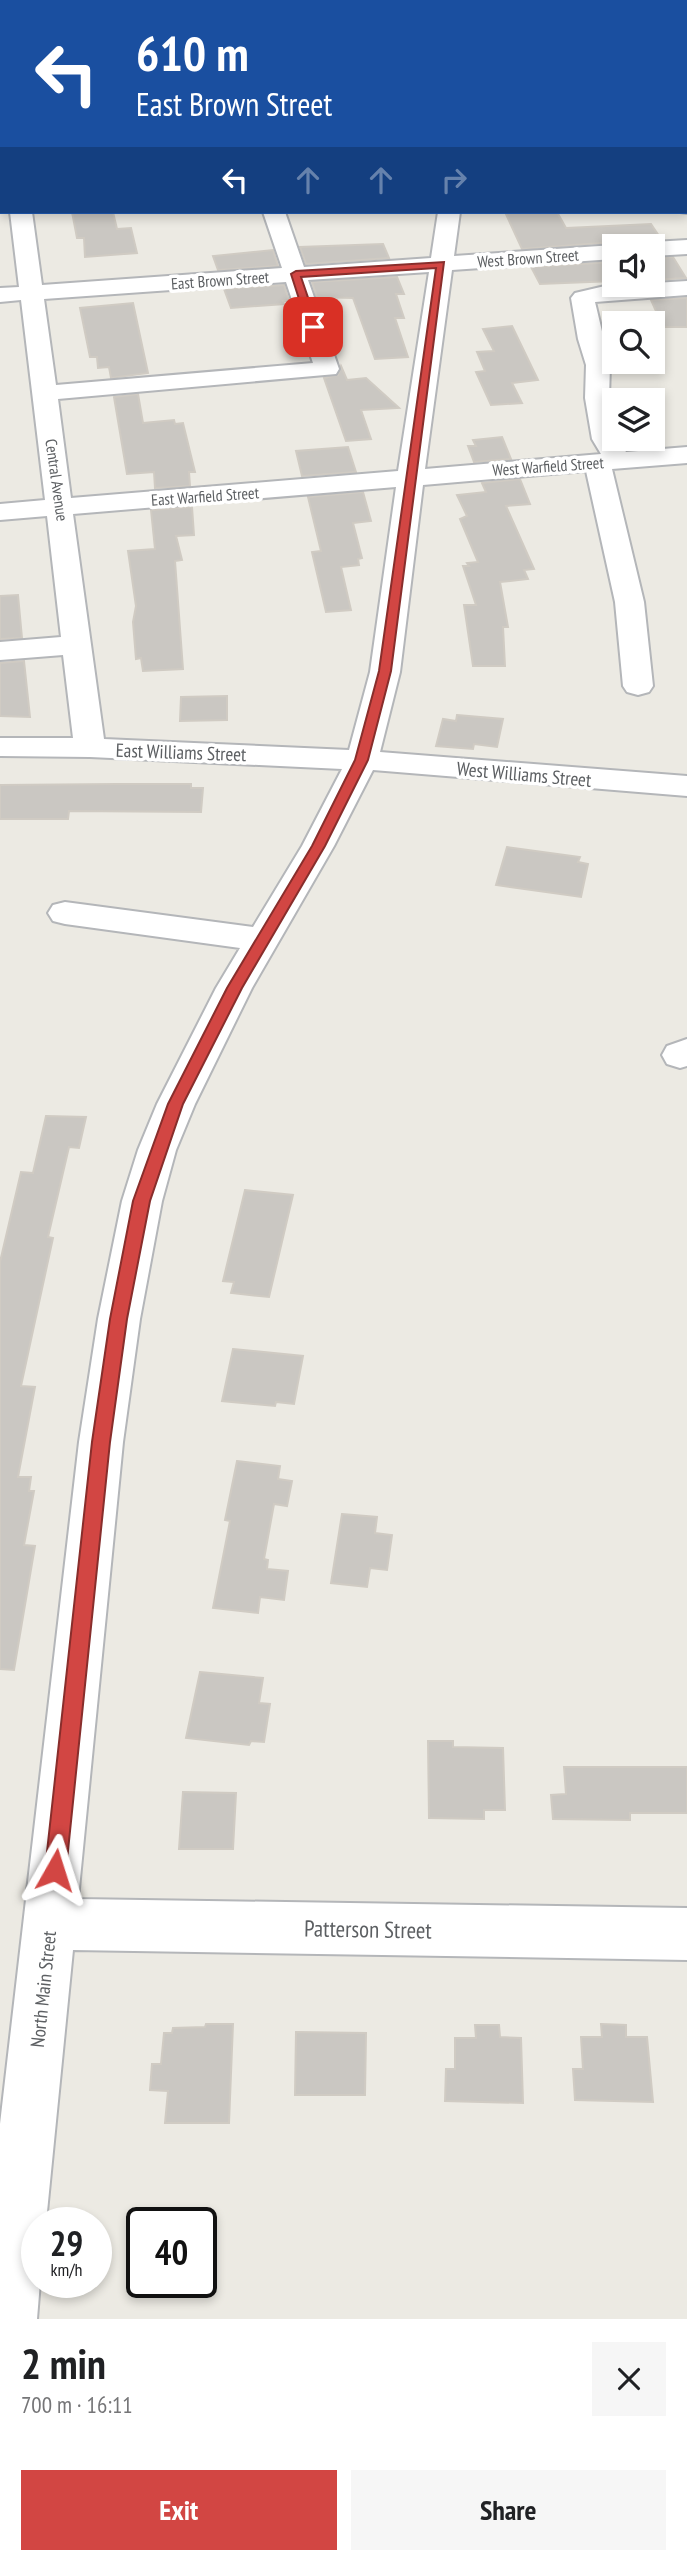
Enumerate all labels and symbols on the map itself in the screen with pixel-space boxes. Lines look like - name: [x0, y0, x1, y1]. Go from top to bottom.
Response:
- street label: West Brown Street: [477, 244, 580, 272]
- street label: East Brown Street: [170, 267, 270, 293]
- pin: [283, 297, 343, 357]
- street label: Central Avenue: [41, 438, 73, 522]
- street label: West Warfield Street: [492, 452, 605, 480]
- street label: East Warfield Street: [150, 482, 260, 510]
- street label: East Williams Street: [115, 738, 248, 766]
- street label: West Williams Street: [456, 756, 593, 792]
- position arrow: [18, 1833, 92, 1907]
- street label: Patterson Street: [304, 1913, 433, 1945]
- street label: North Main Street: [25, 1929, 61, 2049]
- speed limit sign: 40: [126, 2207, 217, 2298]

